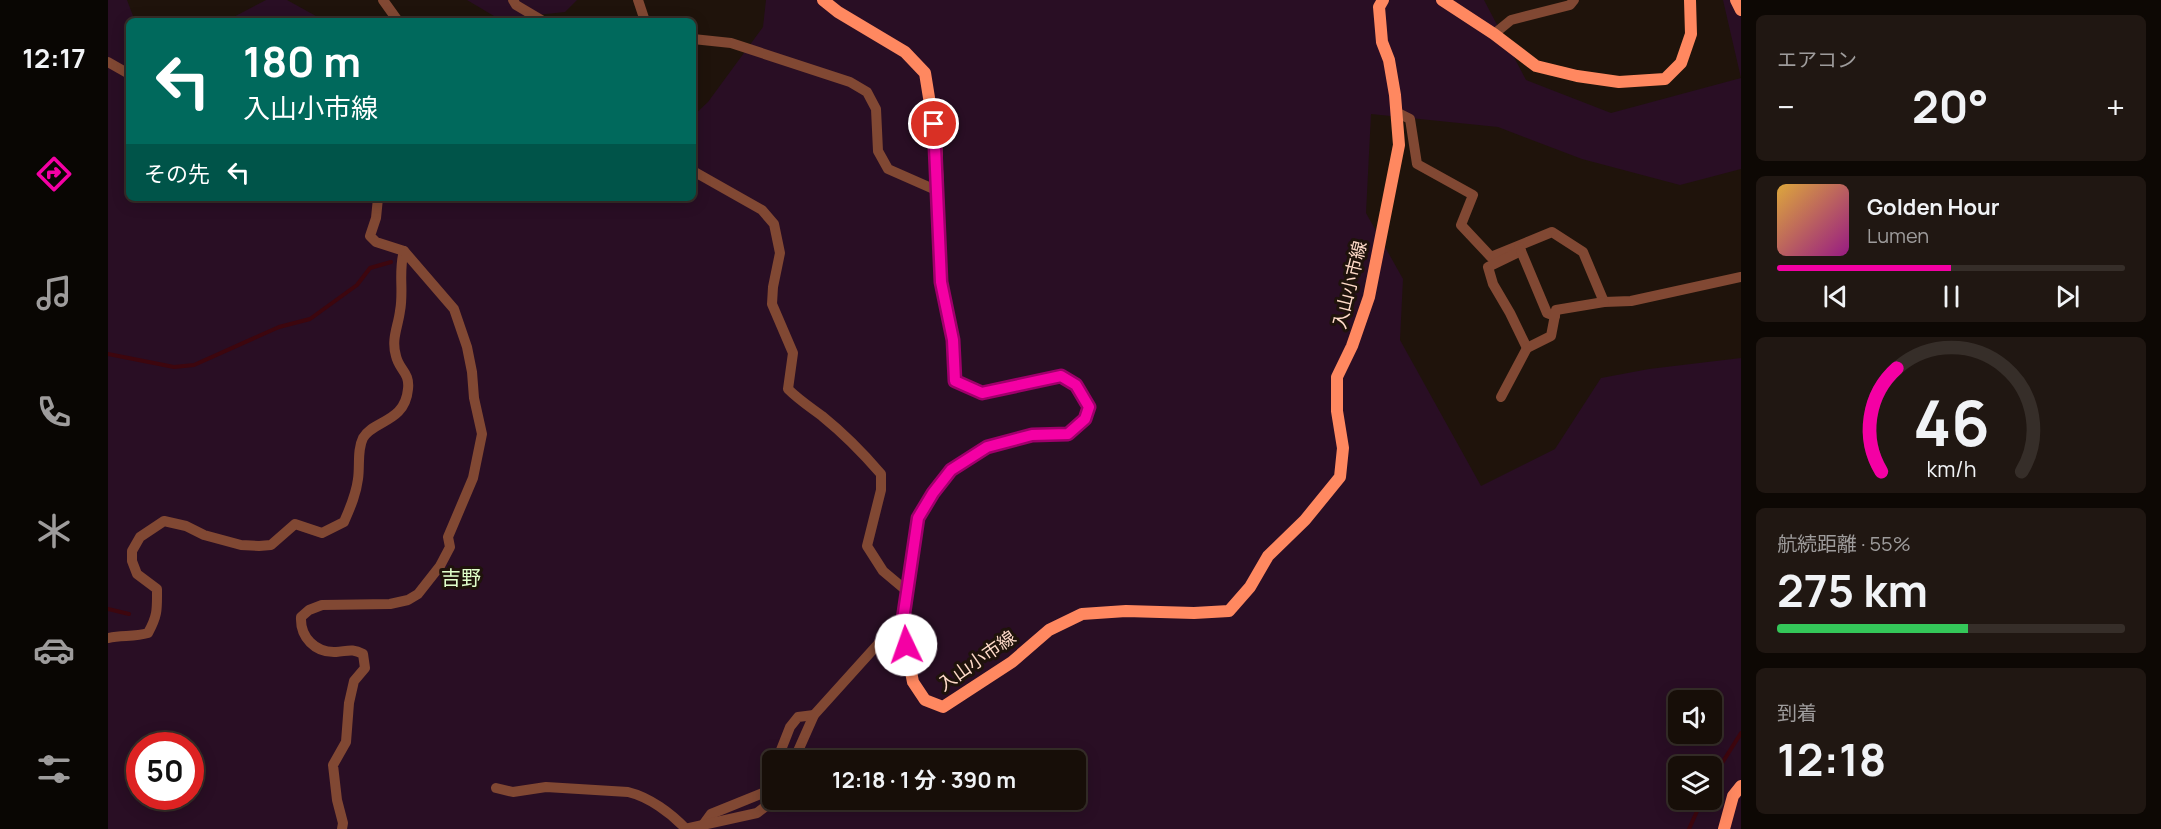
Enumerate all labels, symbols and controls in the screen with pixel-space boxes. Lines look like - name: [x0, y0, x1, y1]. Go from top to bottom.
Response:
- text: 180 m: [243, 32, 361, 90]
- text: 12:17: [22, 39, 86, 76]
- icon: left: [144, 42, 222, 120]
- text: エアコン: [1777, 46, 1857, 73]
- text: 20°: [1912, 75, 1989, 137]
- text: −: [1777, 84, 1795, 129]
- text: +: [2106, 84, 2125, 129]
- text: 入山小市線: [243, 89, 378, 126]
- pin: [908, 98, 959, 149]
- icon: arrive: [917, 107, 950, 140]
- icon: directions: [33, 153, 75, 195]
- icon: left: [222, 156, 255, 189]
- text: その先: [144, 159, 210, 189]
- text: Golden Hour: [1867, 192, 2000, 222]
- text: Lumen: [1867, 222, 1929, 249]
- street label: 入山小市線: [1326, 238, 1372, 331]
- icon: music: [33, 272, 75, 314]
- icon: previous: [1819, 280, 1852, 313]
- icon: pause: [1935, 280, 1968, 313]
- icon: next: [2051, 280, 2084, 313]
- text: 46: [1913, 379, 1989, 465]
- icon: phone: [33, 391, 75, 433]
- text: km/h: [1926, 454, 1976, 483]
- icon: climate: [33, 510, 75, 552]
- text: 航続距離 · 55%: [1777, 530, 1911, 557]
- text: 275 km: [1777, 559, 1928, 621]
- district label: 吉野: [441, 564, 481, 591]
- position arrow: [874, 613, 938, 677]
- street label: 入山小市線: [933, 625, 1020, 696]
- icon: car: [33, 629, 75, 671]
- map controls: [1668, 690, 1722, 810]
- button: sound: [1668, 690, 1722, 744]
- text: 到着: [1777, 699, 1817, 726]
- text: 12:18: [1777, 728, 1886, 790]
- speed limit sign: 50: [126, 732, 204, 810]
- icon: filters: [33, 748, 75, 790]
- button: layers: [1668, 756, 1722, 810]
- text: 12:18 · 1 分 · 390 m: [832, 765, 1016, 795]

